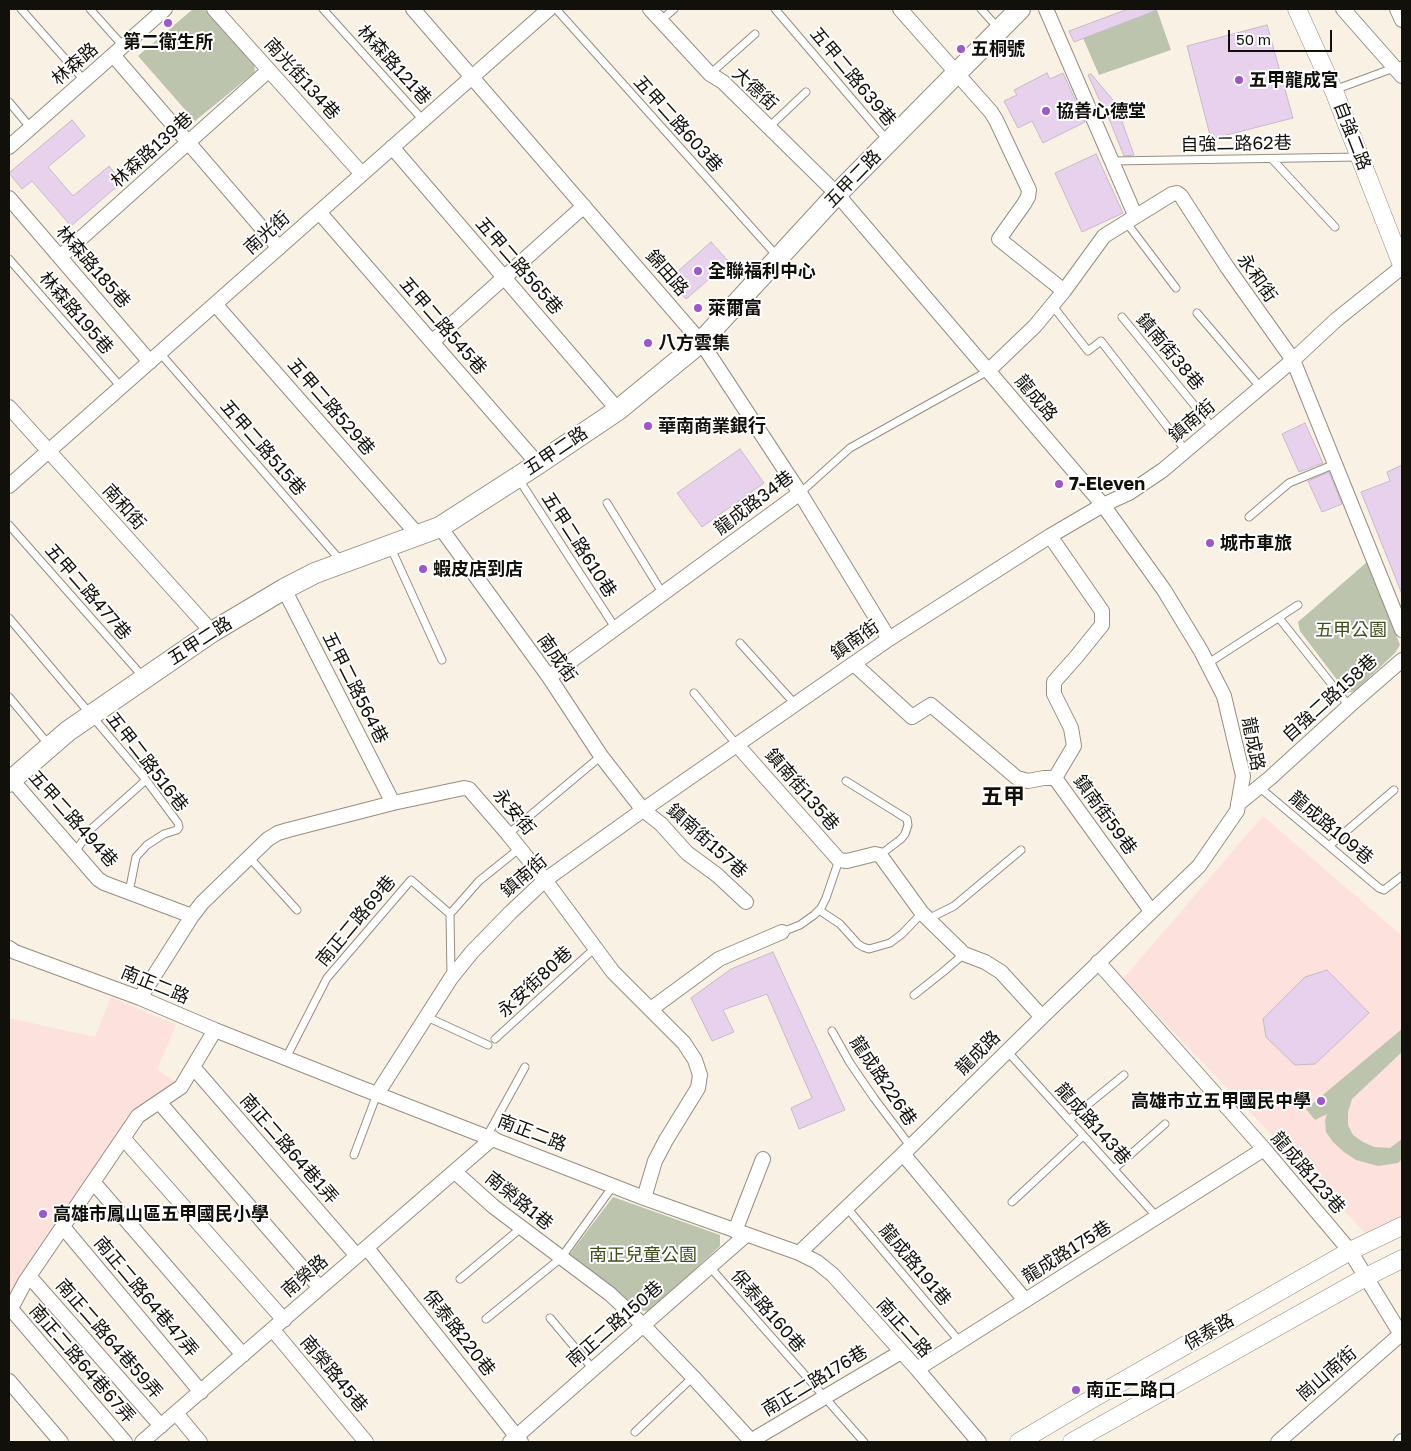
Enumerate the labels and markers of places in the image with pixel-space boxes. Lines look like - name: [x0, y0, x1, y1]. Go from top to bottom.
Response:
- marker: 第二衛生所: [162, 17, 174, 29]
- place label: 第二衛生所: [123, 31, 213, 53]
- place label: 五桐號: [971, 38, 1025, 60]
- marker: 五桐號: [955, 43, 967, 55]
- place label: 五甲龍成宮: [1249, 69, 1339, 91]
- marker: 五甲龍成宮: [1233, 74, 1245, 86]
- place label: 協善心德堂: [1056, 100, 1146, 122]
- marker: 協善心德堂: [1040, 105, 1052, 117]
- place label: 全聯福利中心: [708, 260, 816, 282]
- marker: 全聯福利中心: [692, 265, 704, 277]
- place label: 萊爾富: [708, 297, 762, 319]
- marker: 萊爾富: [692, 302, 704, 314]
- place label: 八方雲集: [658, 332, 730, 354]
- marker: 八方雲集: [642, 337, 654, 349]
- place label: 華南商業銀行: [658, 415, 766, 437]
- marker: 華南商業銀行: [642, 420, 654, 432]
- place label: 7-Eleven: [1069, 473, 1145, 495]
- marker: 7-Eleven: [1053, 478, 1065, 490]
- place label: 城市車旅: [1220, 532, 1292, 554]
- marker: 城市車旅: [1204, 537, 1216, 549]
- place label: 蝦皮店到店: [433, 558, 523, 580]
- marker: 蝦皮店到店: [417, 563, 429, 575]
- place label: 高雄市立五甲國民中學: [1131, 1090, 1311, 1112]
- marker: 高雄市立五甲國民中學: [1315, 1095, 1327, 1107]
- place label: 高雄市鳳山區五甲國民小學: [53, 1203, 269, 1225]
- marker: 高雄市鳳山區五甲國民小學: [37, 1208, 49, 1220]
- place label: 南正二路口: [1086, 1379, 1176, 1401]
- marker: 南正二路口: [1070, 1384, 1082, 1396]

